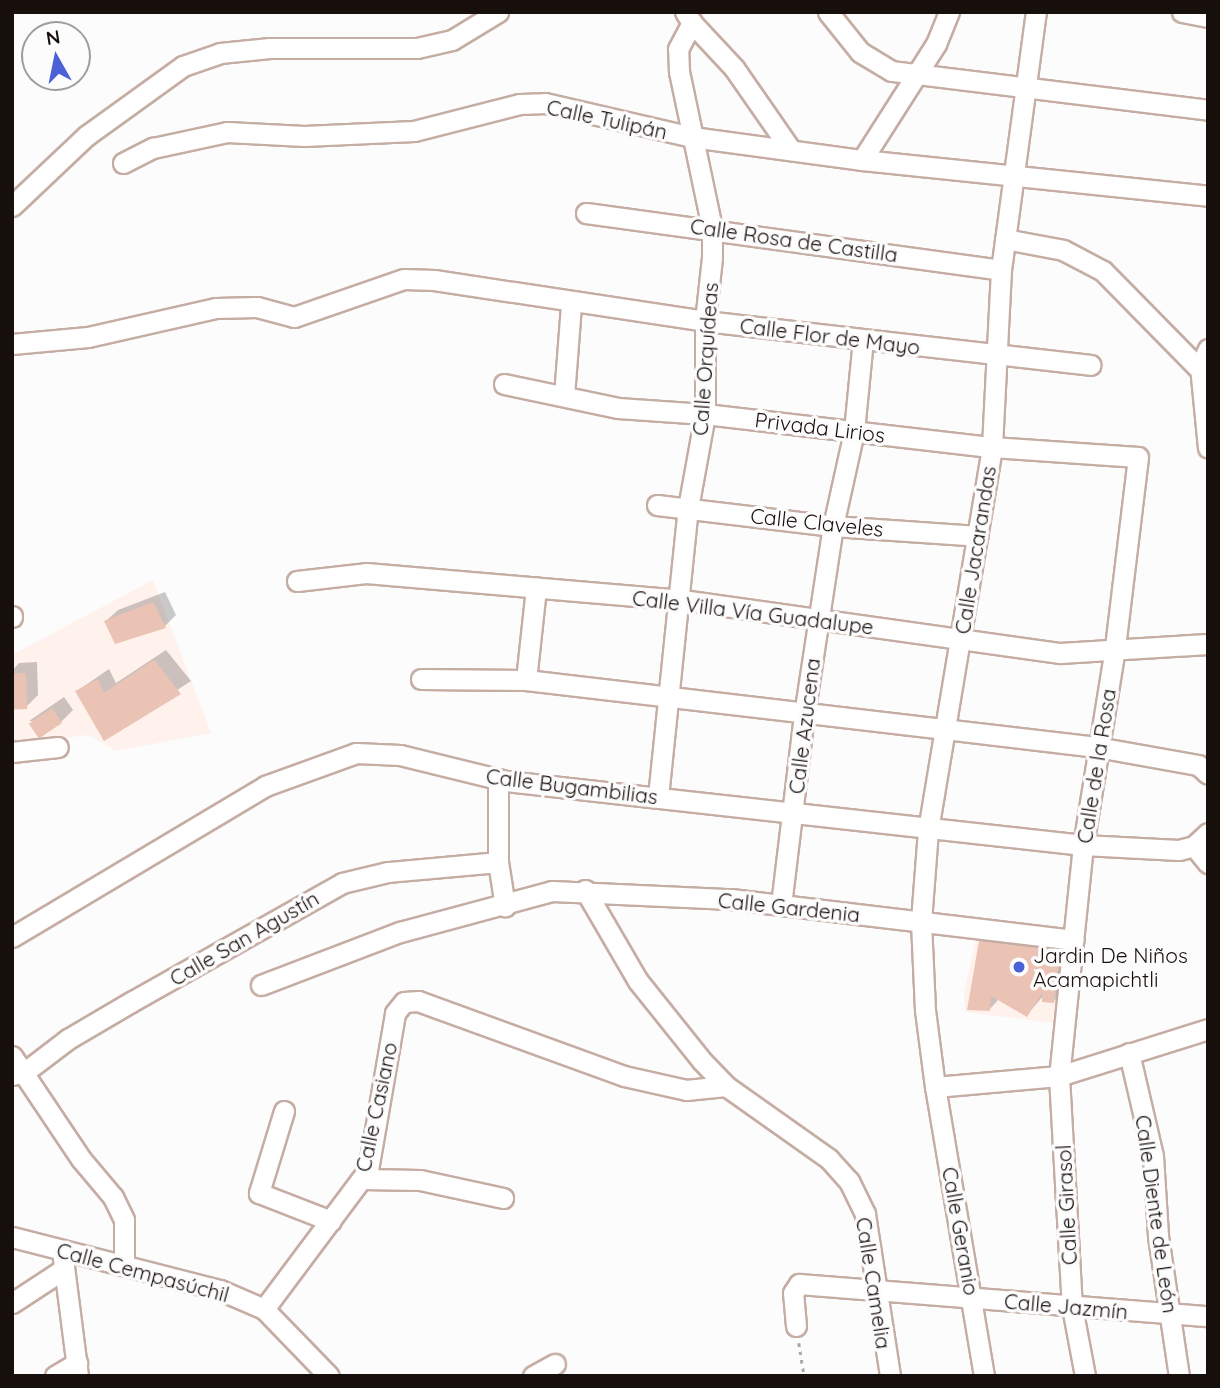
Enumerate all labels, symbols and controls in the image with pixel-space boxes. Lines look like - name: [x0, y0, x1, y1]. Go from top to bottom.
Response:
- north arrow: [21, 21, 91, 91]
- text: N: [44, 24, 62, 50]
- street label: Calle Tulipán: [544, 94, 670, 144]
- street label: Calle Rosa de Castilla: [689, 213, 899, 267]
- street label: Calle Orquídeas: [687, 282, 723, 436]
- street label: Calle Flor de Mayo: [738, 312, 922, 360]
- street label: Privada Lirios: [754, 407, 886, 447]
- street label: Calle Jacarandas: [949, 464, 1001, 636]
- street label: Calle Claveles: [749, 502, 885, 542]
- street label: Calle Villa Vía Guadalupe: [631, 585, 875, 639]
- street label: Calle Azucena: [783, 657, 825, 795]
- street label: Calle de la Rosa: [1071, 687, 1121, 845]
- street label: Calle Bugambilias: [485, 763, 659, 809]
- street label: Calle San Agustín: [165, 885, 323, 991]
- street label: Calle Gardenia: [717, 887, 861, 927]
- place label: Jardin De Niños Acamapichtli: [1033, 942, 1188, 992]
- marker: Jardin De Niños Acamapichtli: [1011, 959, 1027, 975]
- street label: Calle Casiano: [350, 1040, 402, 1174]
- street label: Calle Diente de León: [1131, 1113, 1183, 1315]
- street label: Calle Girasol: [1050, 1144, 1082, 1266]
- street label: Calle Geranio: [937, 1165, 985, 1297]
- street label: Calle Camelia: [851, 1215, 897, 1351]
- street label: Calle Cempasúchil: [54, 1237, 232, 1307]
- street label: Calle Jazmín: [1003, 1288, 1129, 1324]

